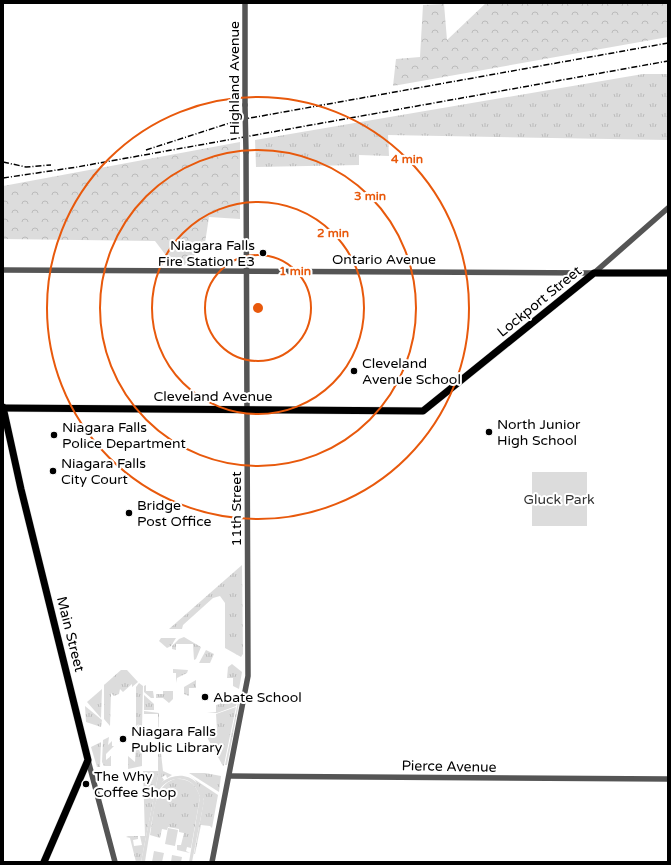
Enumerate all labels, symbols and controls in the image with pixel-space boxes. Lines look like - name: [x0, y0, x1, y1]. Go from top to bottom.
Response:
- street label: Highland Avenue: [226, 21, 243, 135]
- text: 4 min: [391, 152, 423, 166]
- text: 3 min: [354, 189, 386, 203]
- text: 2 min: [317, 226, 349, 240]
- place label: Niagara Falls Fire Station E3: [158, 237, 255, 270]
- marker: Niagara Falls Fire Station E3: [258, 248, 268, 258]
- street label: Ontario Avenue: [332, 251, 436, 268]
- street label: Lockport Street: [494, 262, 585, 341]
- text: 1 min: [279, 264, 311, 278]
- centre of rings: [251, 301, 265, 315]
- place label: Cleveland Avenue School: [362, 355, 461, 388]
- marker: Cleveland Avenue School: [349, 366, 359, 376]
- street label: Cleveland Avenue: [154, 388, 272, 405]
- place label: North Junior High School: [497, 416, 581, 449]
- place label: Niagara Falls Police Department: [62, 419, 186, 452]
- marker: North Junior High School: [484, 427, 494, 437]
- marker: Niagara Falls Police Department: [49, 430, 59, 440]
- place label: Niagara Falls City Court: [61, 455, 146, 488]
- marker: Niagara Falls City Court: [48, 466, 58, 476]
- street label: 11th Street: [228, 471, 245, 547]
- park label: Gluck Park: [523, 491, 595, 508]
- place label: Bridge Post Office: [137, 497, 212, 530]
- marker: Bridge Post Office: [124, 508, 134, 518]
- street label: Main Street: [53, 595, 88, 674]
- place label: Abate School: [213, 689, 302, 706]
- marker: Abate School: [200, 692, 210, 702]
- place label: Niagara Falls Public Library: [131, 723, 223, 756]
- marker: Niagara Falls Public Library: [118, 734, 128, 744]
- street label: Pierce Avenue: [401, 757, 497, 776]
- place label: The Why Coffee Shop: [94, 768, 176, 801]
- marker: The Why Coffee Shop: [81, 779, 91, 789]

